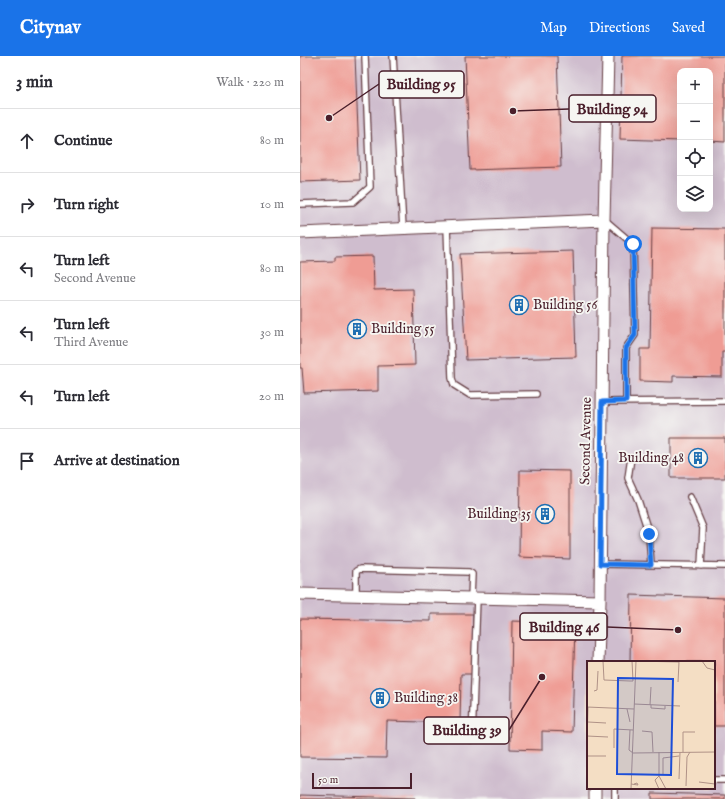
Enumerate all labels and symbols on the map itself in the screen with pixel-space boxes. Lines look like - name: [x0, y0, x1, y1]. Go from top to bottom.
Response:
- callout: Building 95: [379, 71, 464, 98]
- text: Building 95: [386, 75, 456, 94]
- callout: Building 94: [569, 95, 656, 122]
- text: Building 94: [577, 100, 648, 119]
- route start: [624, 235, 642, 253]
- building icon: Building 56: [508, 294, 530, 316]
- place label: Building 56: [533, 296, 598, 314]
- building icon: Building 55: [346, 318, 368, 340]
- place label: Building 55: [371, 320, 435, 338]
- street label: Second Avenue: [576, 396, 596, 485]
- building icon: Building 48: [687, 447, 709, 469]
- place label: Building 48: [618, 449, 684, 467]
- building icon: Building 35: [534, 503, 556, 525]
- place label: Building 35: [467, 505, 531, 523]
- route end: [640, 525, 658, 543]
- callout: Building 46: [520, 613, 607, 640]
- text: Building 46: [529, 618, 600, 637]
- inset map: [587, 661, 715, 789]
- building icon: Building 38: [369, 687, 391, 709]
- place label: Building 38: [394, 689, 458, 707]
- callout: Building 39: [424, 717, 509, 744]
- text: Building 39: [432, 721, 502, 740]
- scale bar: [312, 771, 412, 790]

